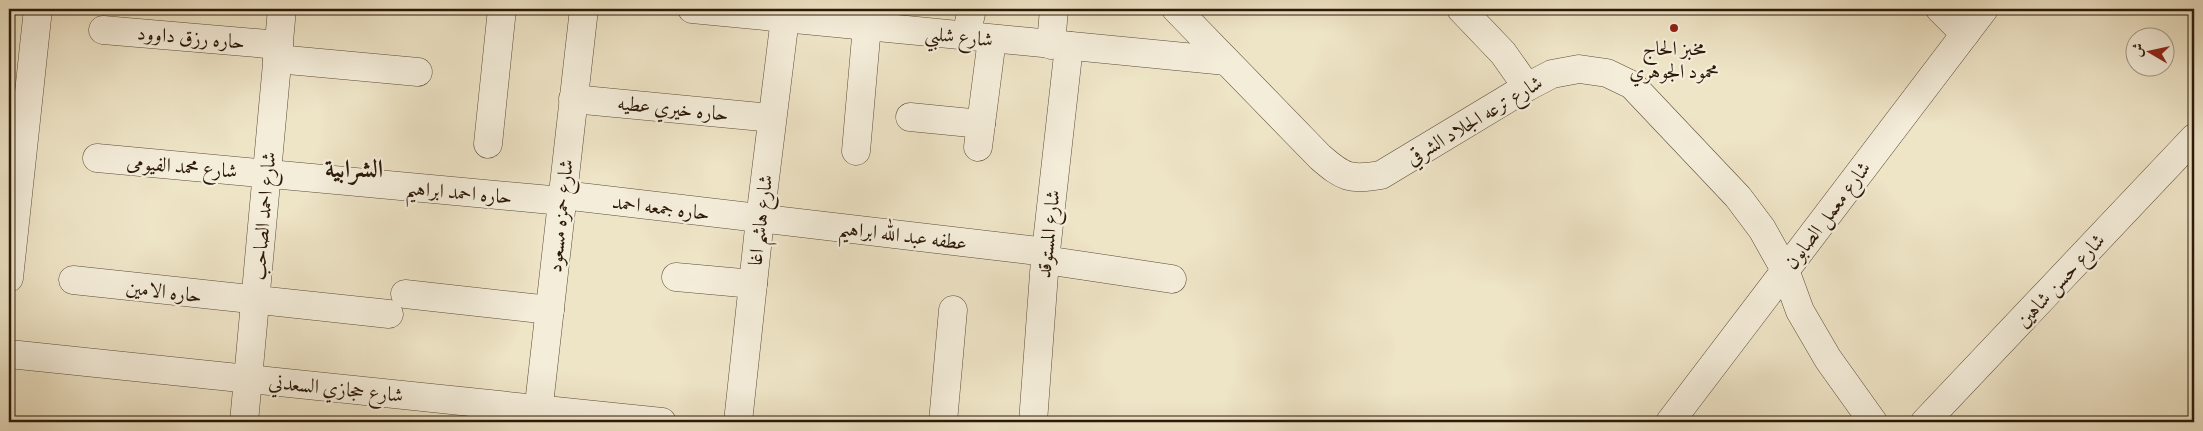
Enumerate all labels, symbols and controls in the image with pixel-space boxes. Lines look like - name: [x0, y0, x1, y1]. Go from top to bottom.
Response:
- street label: حاره رزق داوود: [136, 19, 246, 55]
- street label: شارع شلبي: [923, 19, 994, 58]
- marker: مخبز الحاج محمود الجوهري: [1668, 22, 1680, 34]
- north arrow: [2126, 28, 2176, 78]
- place label: مخبز الحاج محمود الجوهري: [1629, 35, 1719, 87]
- text: ش: [2127, 42, 2147, 58]
- street label: شارع ترعه الجلاد الشرقي: [1401, 69, 1550, 175]
- street label: حاره خيري عطيه: [616, 89, 730, 130]
- street label: شارع محمد الفيومى: [125, 148, 239, 189]
- street label: شارع احمد الصاحب: [244, 151, 287, 282]
- district label: الشرابية: [325, 152, 383, 185]
- street label: شارع معمل الصابون: [1778, 156, 1880, 277]
- street label: شارع حمزه مسعود: [541, 158, 584, 275]
- street label: شارع هاشم اغا: [742, 173, 785, 268]
- street label: حاره احمد ابراهيم: [404, 174, 513, 217]
- street label: حاره جمعه احمد: [611, 188, 711, 226]
- street label: شارع المستوقد: [1030, 189, 1071, 280]
- street label: عطفه عبد الله ابراهيم: [837, 212, 969, 263]
- street label: شارع حسن شاهين: [2010, 227, 2114, 336]
- street label: حاره الامين: [125, 273, 203, 309]
- street label: شارع حجازي السعدني: [267, 368, 405, 413]

